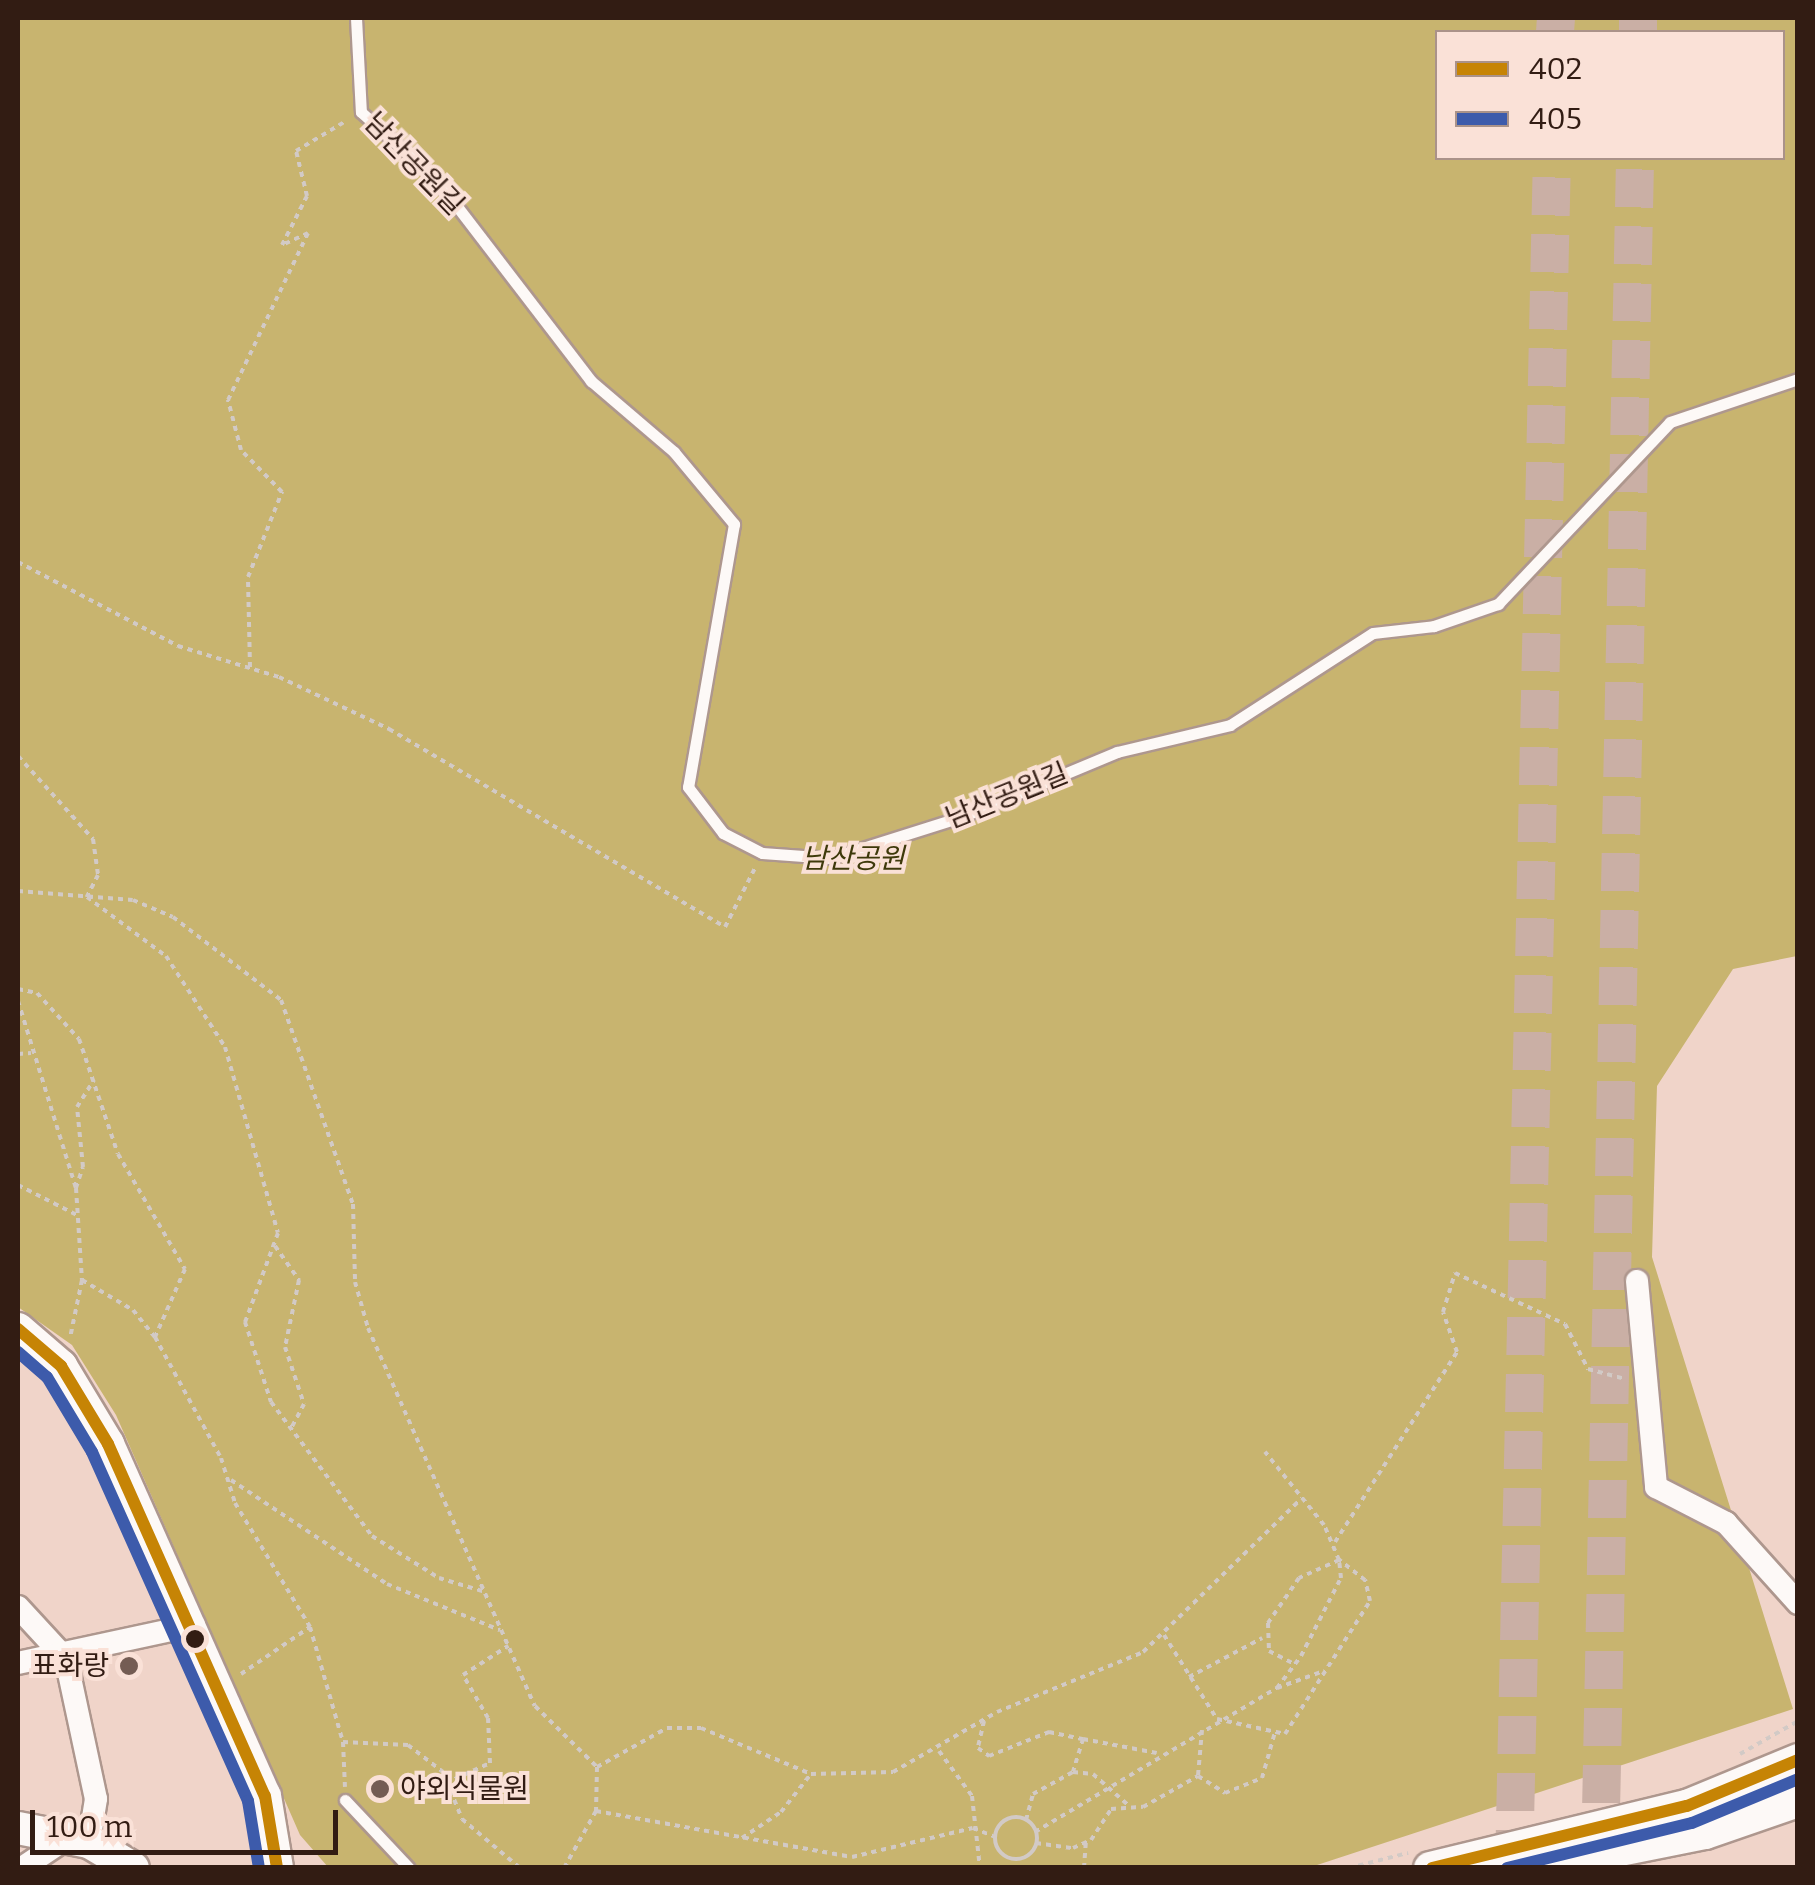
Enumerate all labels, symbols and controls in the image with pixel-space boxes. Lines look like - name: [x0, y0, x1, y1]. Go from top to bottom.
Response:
- legend: [1435, 30, 1785, 160]
- text: 402: [1529, 51, 1582, 87]
- text: 405: [1529, 101, 1582, 137]
- street label: 남산공원길: [357, 106, 471, 222]
- street label: 남산공원길: [941, 756, 1073, 836]
- park label: 남산공원: [801, 842, 905, 876]
- unlabelled marker: [185, 1629, 205, 1649]
- place label: 표화랑: [32, 1649, 109, 1683]
- marker: 표화랑: [118, 1655, 140, 1677]
- place label: 야외식물원: [400, 1772, 529, 1806]
- marker: 야외식물원: [369, 1778, 391, 1800]
- scale bar: [35, 1790, 342, 1852]
- text: 100 m: [47, 1809, 132, 1845]

